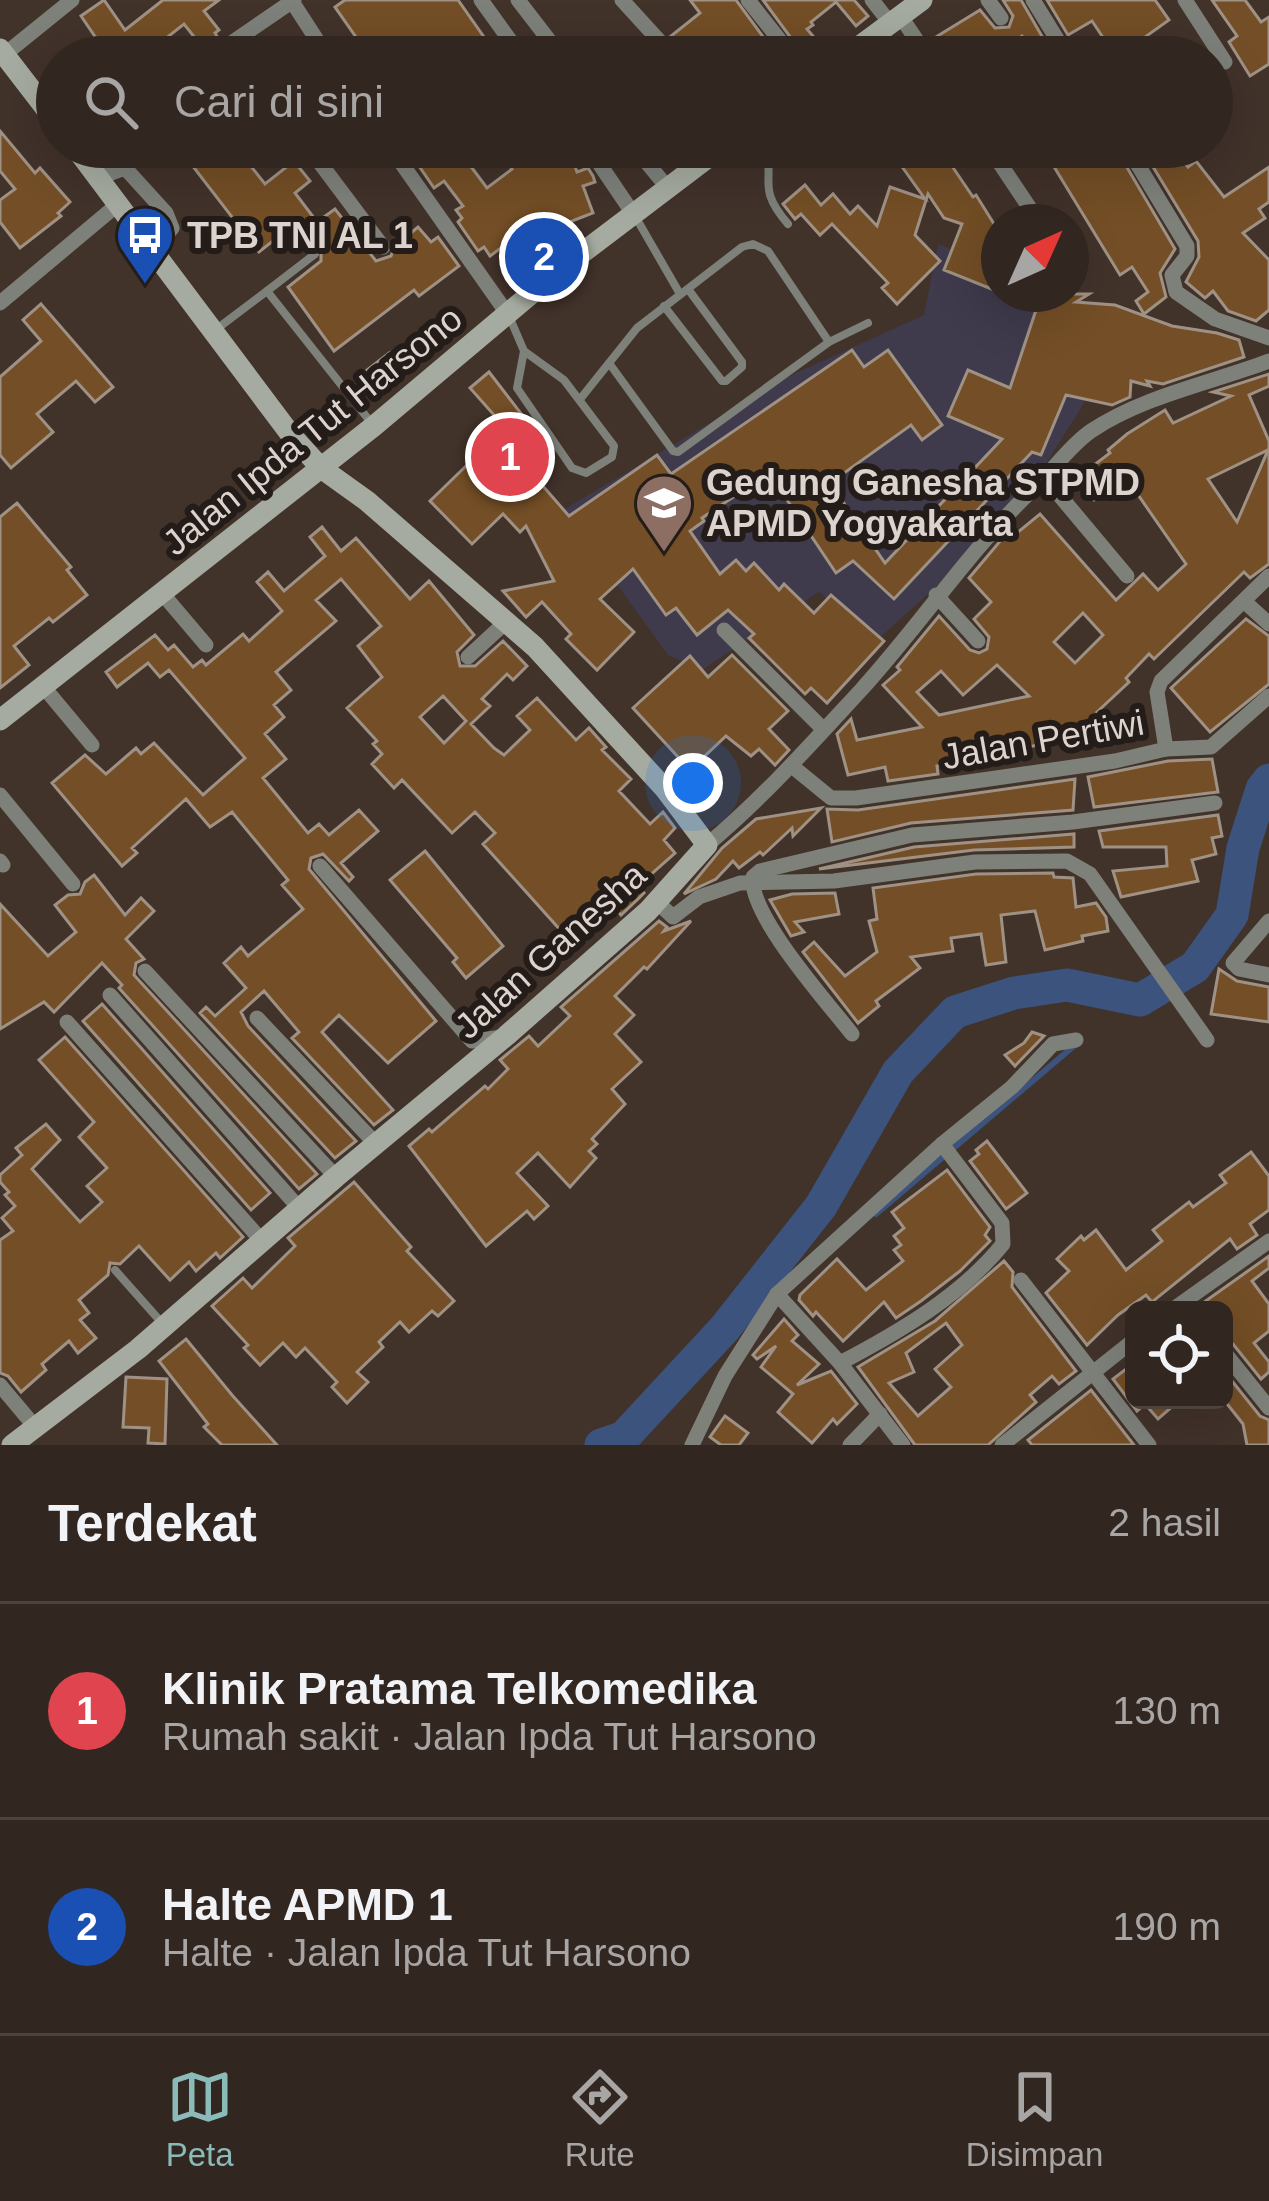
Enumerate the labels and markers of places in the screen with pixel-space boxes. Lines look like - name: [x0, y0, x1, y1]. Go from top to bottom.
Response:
- bus stop icon: TPB TNI AL 1: [114, 204, 176, 286]
- pin: 2: [505, 212, 583, 302]
- place label: TPB TNI AL 1: [187, 215, 413, 256]
- pin: 1: [471, 412, 549, 502]
- place label: Gedung Ganesha STPMD APMD Yogyakarta: [706, 462, 1140, 544]
- school or university icon: Gedung Ganesha STPMD APMD Yogyakarta: [633, 472, 695, 554]

